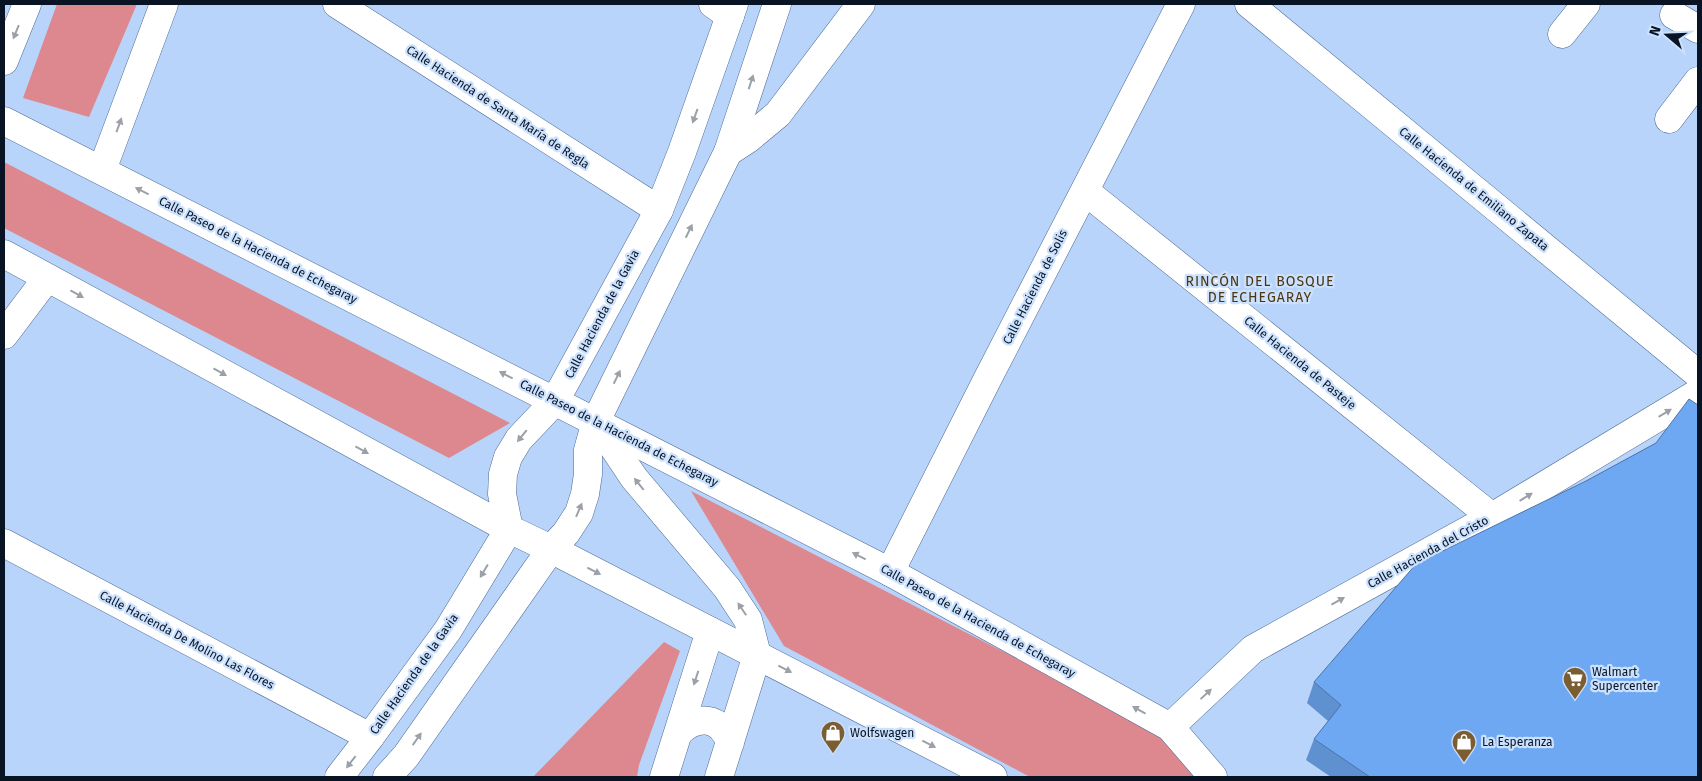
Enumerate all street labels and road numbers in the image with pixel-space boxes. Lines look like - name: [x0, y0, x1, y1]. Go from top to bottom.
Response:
- street label: Calle Hacienda de Santa María de Regla: [404, 43, 592, 171]
- street label: Calle Hacienda de Emiliano Zapata: [1396, 124, 1552, 254]
- street label: Calle Paseo de la Hacienda de Echegaray: [157, 194, 359, 306]
- street label: Calle Hacienda de Solis: [1000, 227, 1070, 347]
- street label: Calle Hacienda de la Gavia: [562, 247, 642, 381]
- street label: Calle Hacienda de Pasteje: [1241, 314, 1359, 412]
- street label: Calle Paseo de la Hacienda de Echegaray: [518, 377, 720, 489]
- street label: Calle Hacienda del Cristo: [1365, 513, 1491, 591]
- street label: Calle Paseo de la Hacienda de Echegaray: [878, 561, 1078, 681]
- street label: Calle Hacienda De Molino Las Flores: [97, 588, 277, 692]
- street label: Calle Hacienda de la Gavia: [367, 611, 461, 737]

